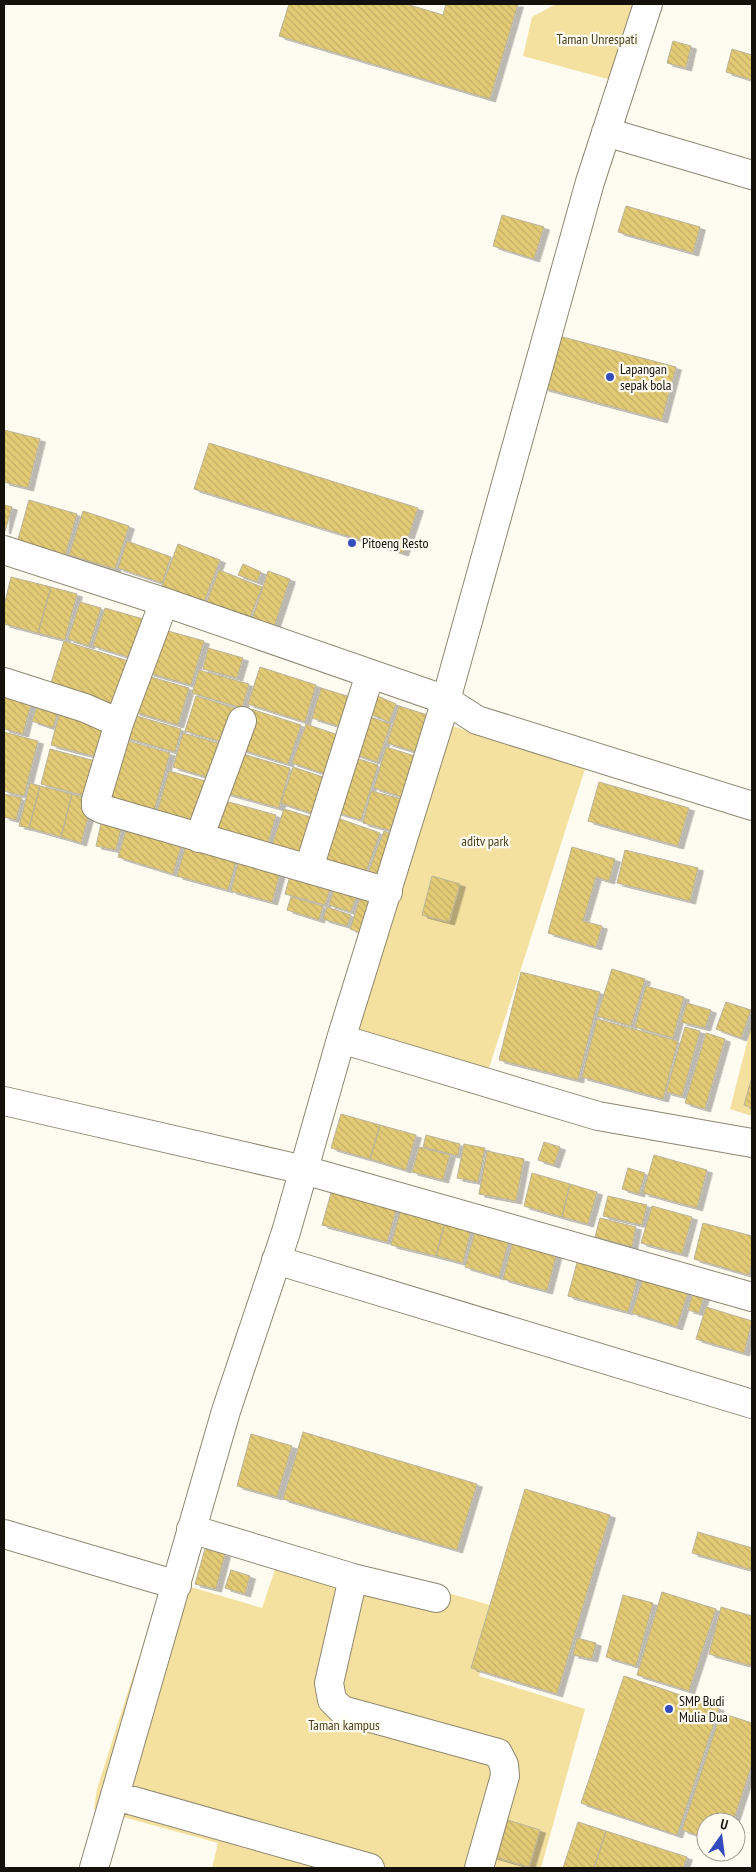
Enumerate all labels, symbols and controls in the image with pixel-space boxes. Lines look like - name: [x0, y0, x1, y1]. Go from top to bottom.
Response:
- park label: Taman Unrespati: [557, 30, 637, 48]
- place label: Lapangan sepak bola: [620, 360, 671, 394]
- marker: Lapangan sepak bola: [604, 371, 616, 383]
- place label: Pitoeng Resto: [362, 534, 429, 552]
- marker: Pitoeng Resto: [346, 537, 358, 549]
- park label: aditv park: [461, 832, 509, 850]
- place label: SMP Budi Mulia Dua: [679, 1692, 728, 1726]
- marker: SMP Budi Mulia Dua: [663, 1703, 675, 1715]
- park label: Taman kampus: [308, 1716, 380, 1734]
- north arrow: [696, 1812, 746, 1862]
- text: U: [718, 1815, 730, 1834]

